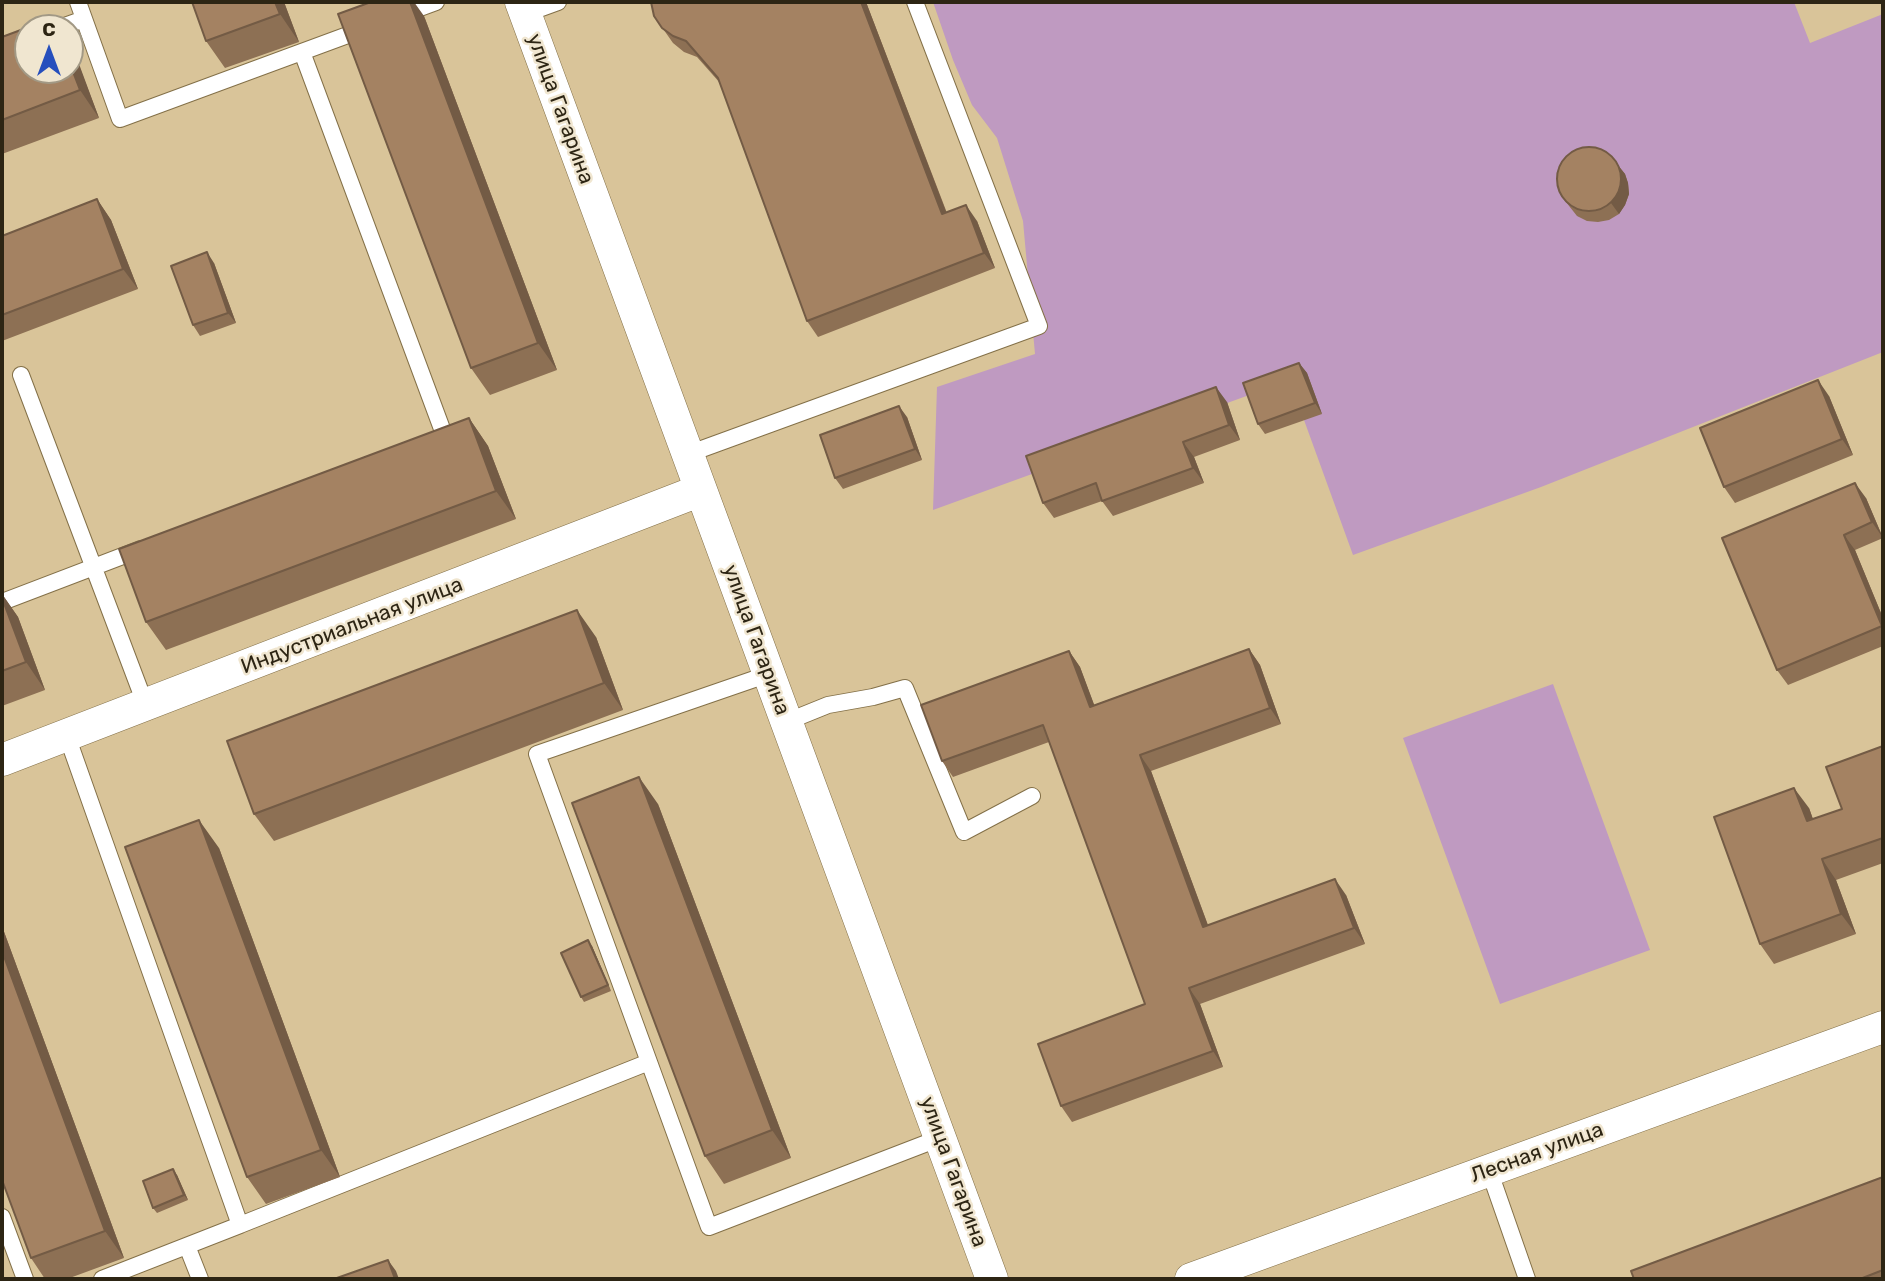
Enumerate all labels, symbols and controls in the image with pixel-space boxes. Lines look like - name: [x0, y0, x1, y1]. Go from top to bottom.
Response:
- north arrow: [14, 14, 84, 84]
- text: С: [42, 18, 56, 41]
- street label: улица Гагарина: [521, 30, 599, 188]
- street label: улица Гагарина: [717, 561, 795, 719]
- street label: Индустриальная улица: [238, 572, 466, 680]
- street label: улица Гагарина: [914, 1093, 992, 1251]
- street label: Лесная улица: [1467, 1117, 1607, 1189]

